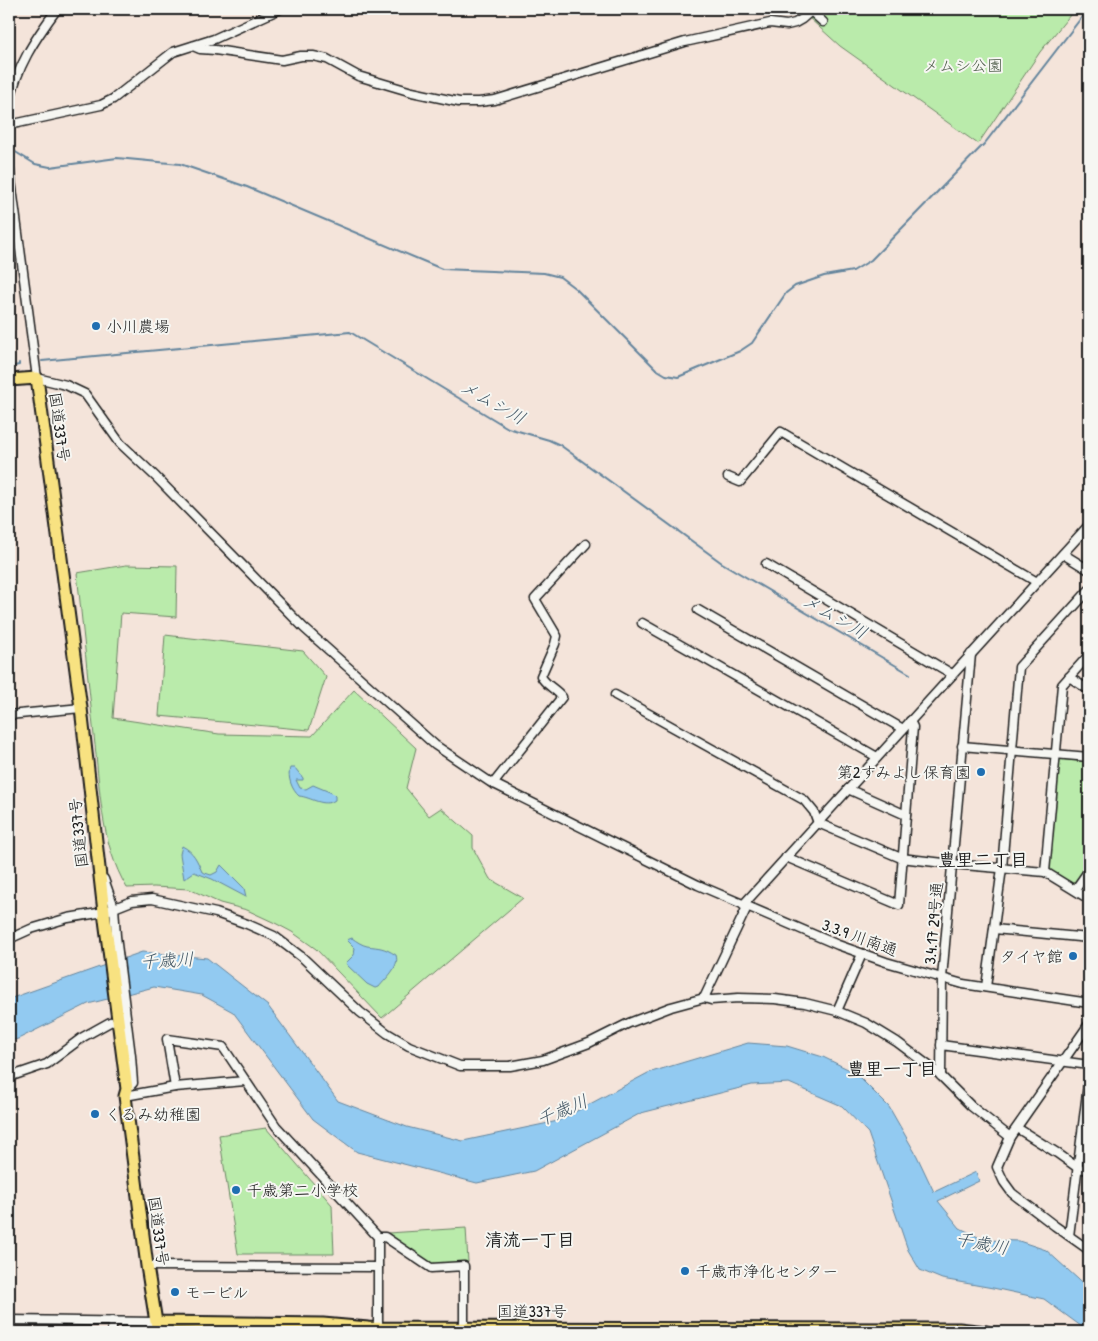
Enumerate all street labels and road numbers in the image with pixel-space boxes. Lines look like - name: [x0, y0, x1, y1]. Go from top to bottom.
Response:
- street label: 国道337号: [44, 391, 76, 463]
- street label: 国道337号: [63, 797, 93, 869]
- street label: 3.4.17 29号通: [918, 881, 948, 965]
- street label: 3.3.9 川南通: [819, 913, 901, 961]
- street label: 国道337号: [143, 1195, 175, 1267]
- street label: 国道337号: [497, 1300, 567, 1322]

